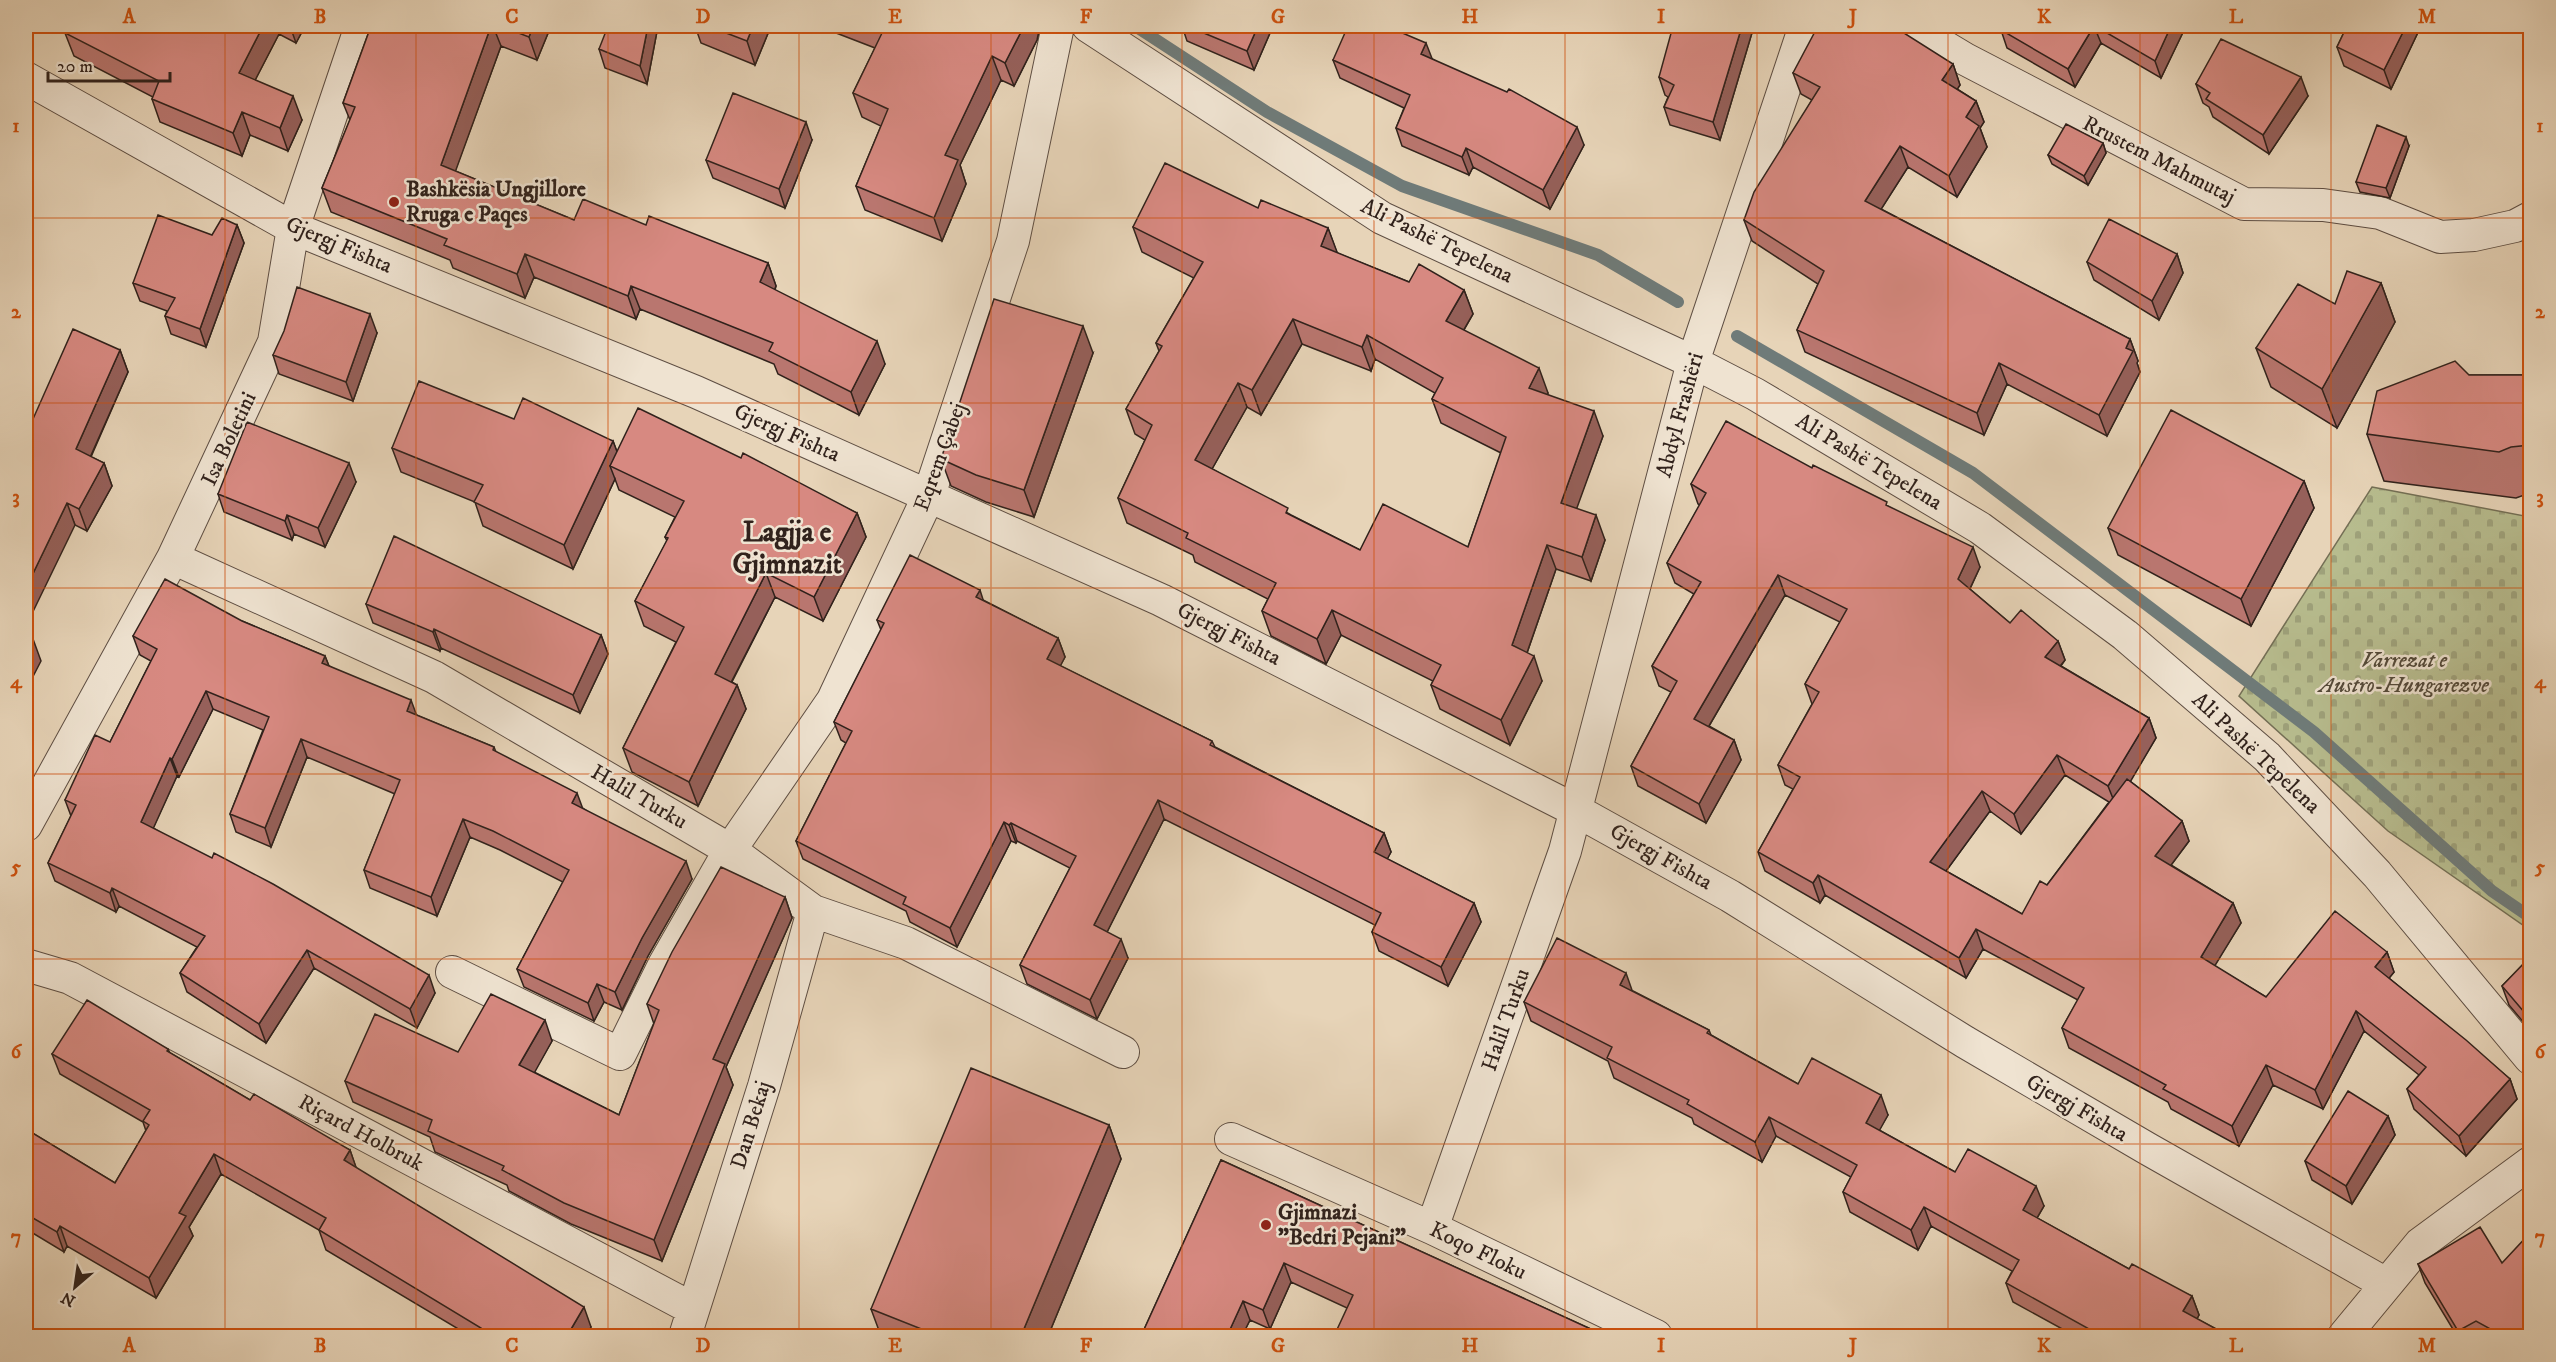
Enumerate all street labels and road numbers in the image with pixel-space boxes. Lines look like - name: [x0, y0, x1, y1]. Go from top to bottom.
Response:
- street label: Rrustem Mahmutaj: [2078, 110, 2240, 210]
- street label: Ali Pashë Tepelena: [1357, 192, 1518, 290]
- street label: Gjergj Fishta: [282, 210, 397, 280]
- street label: Abdyl Frashëri: [1650, 350, 1710, 480]
- street label: Isa Boletini: [196, 388, 262, 490]
- street label: Gjergj Fishta: [730, 398, 845, 469]
- street label: Eqrem Çabej: [908, 399, 972, 515]
- street label: Ali Pashë Tepelena: [1791, 408, 1948, 517]
- street label: Gjergj Fishta: [1173, 596, 1286, 672]
- street label: Ali Pashë Tepelena: [2186, 687, 2326, 820]
- street label: Halil Turku: [586, 759, 692, 835]
- street label: Gjergj Fishta: [1605, 818, 1718, 897]
- street label: Halil Turku: [1476, 965, 1536, 1075]
- street label: Gjergj Fishta: [2021, 1068, 2133, 1148]
- street label: Dan Bekaj: [725, 1078, 777, 1172]
- street label: Riçard Holbruk: [294, 1089, 428, 1177]
- street label: Koqo Floku: [1425, 1216, 1531, 1286]

